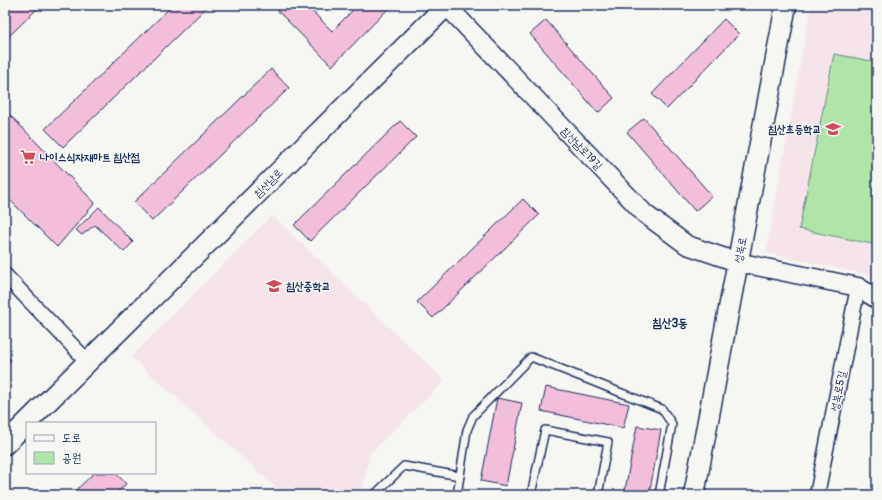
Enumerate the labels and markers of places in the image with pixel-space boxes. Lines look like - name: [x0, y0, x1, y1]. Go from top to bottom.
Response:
- school or university icon: 침산초등학교: [824, 120, 842, 138]
- place label: 침산초등학교: [768, 123, 821, 136]
- supermarket icon: 나이스식자재마트 침산점: [19, 148, 37, 166]
- place label: 나이스식자재마트 침산점: [40, 151, 140, 164]
- school or university icon: 침산중학교: [265, 277, 283, 295]
- place label: 침산중학교: [286, 280, 330, 293]

